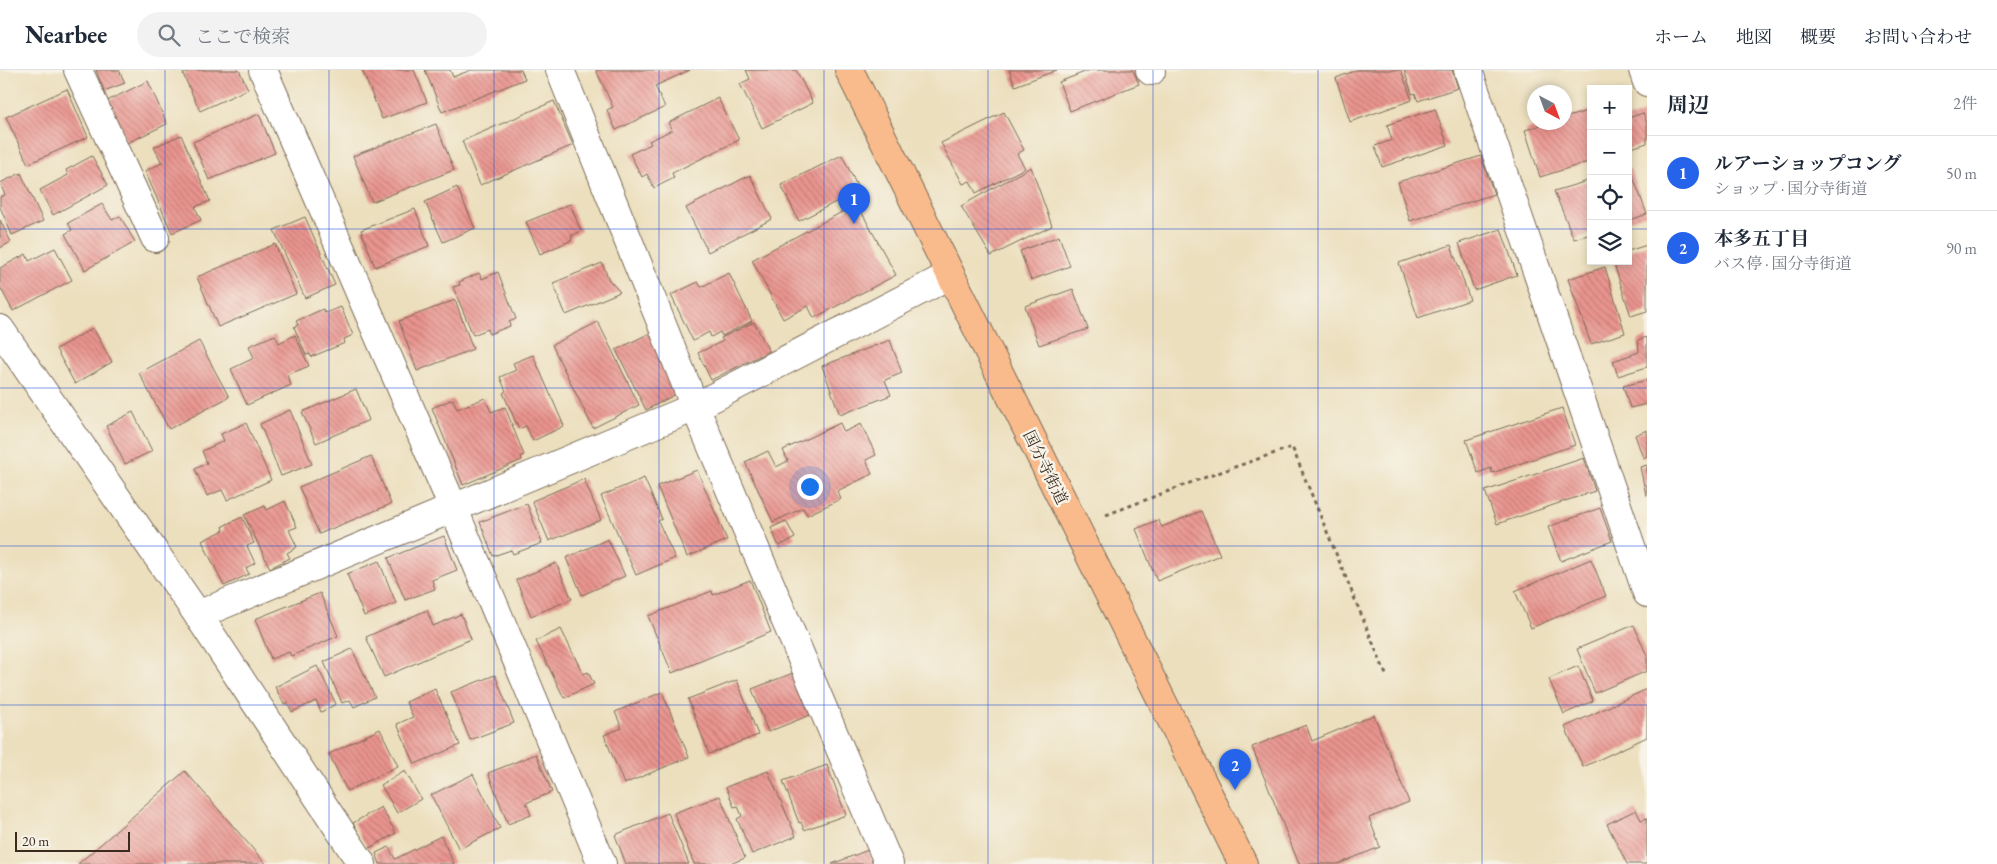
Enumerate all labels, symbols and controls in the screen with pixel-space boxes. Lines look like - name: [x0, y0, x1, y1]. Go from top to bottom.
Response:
- search box: [137, 12, 487, 57]
- text: Nearbee: [25, 19, 107, 50]
- icon: search: [155, 21, 183, 49]
- text: ここで検索: [195, 24, 290, 49]
- text: ホーム: [1654, 25, 1708, 48]
- text: 地図: [1736, 25, 1772, 48]
- text: 概要: [1800, 25, 1836, 48]
- text: お問い合わせ: [1864, 25, 1972, 48]
- north arrow: [1527, 85, 1572, 130]
- map controls: [1587, 85, 1632, 265]
- button: +: [1587, 85, 1632, 130]
- text: 周辺: [1667, 91, 1709, 118]
- text: 2件: [1953, 93, 1977, 114]
- button: −: [1587, 130, 1632, 175]
- text: ルアーショップコング: [1714, 151, 1901, 176]
- text: 1: [1679, 163, 1687, 184]
- text: 50 m: [1946, 163, 1977, 184]
- button: locate: [1587, 175, 1632, 220]
- text: ショップ · 国分寺街道: [1714, 178, 1867, 199]
- pin: 1: [838, 183, 870, 224]
- button: layers: [1587, 220, 1632, 265]
- text: 本多五丁目: [1714, 226, 1809, 251]
- text: 2: [1679, 238, 1687, 259]
- text: 90 m: [1946, 238, 1977, 259]
- text: バス停 · 国分寺街道: [1714, 253, 1852, 274]
- street label: 国分寺街道: [1019, 427, 1073, 508]
- your location: [797, 474, 823, 500]
- pin: 2: [1219, 749, 1251, 790]
- scale bar: [15, 829, 130, 852]
- text: 20 m: [22, 832, 49, 850]

